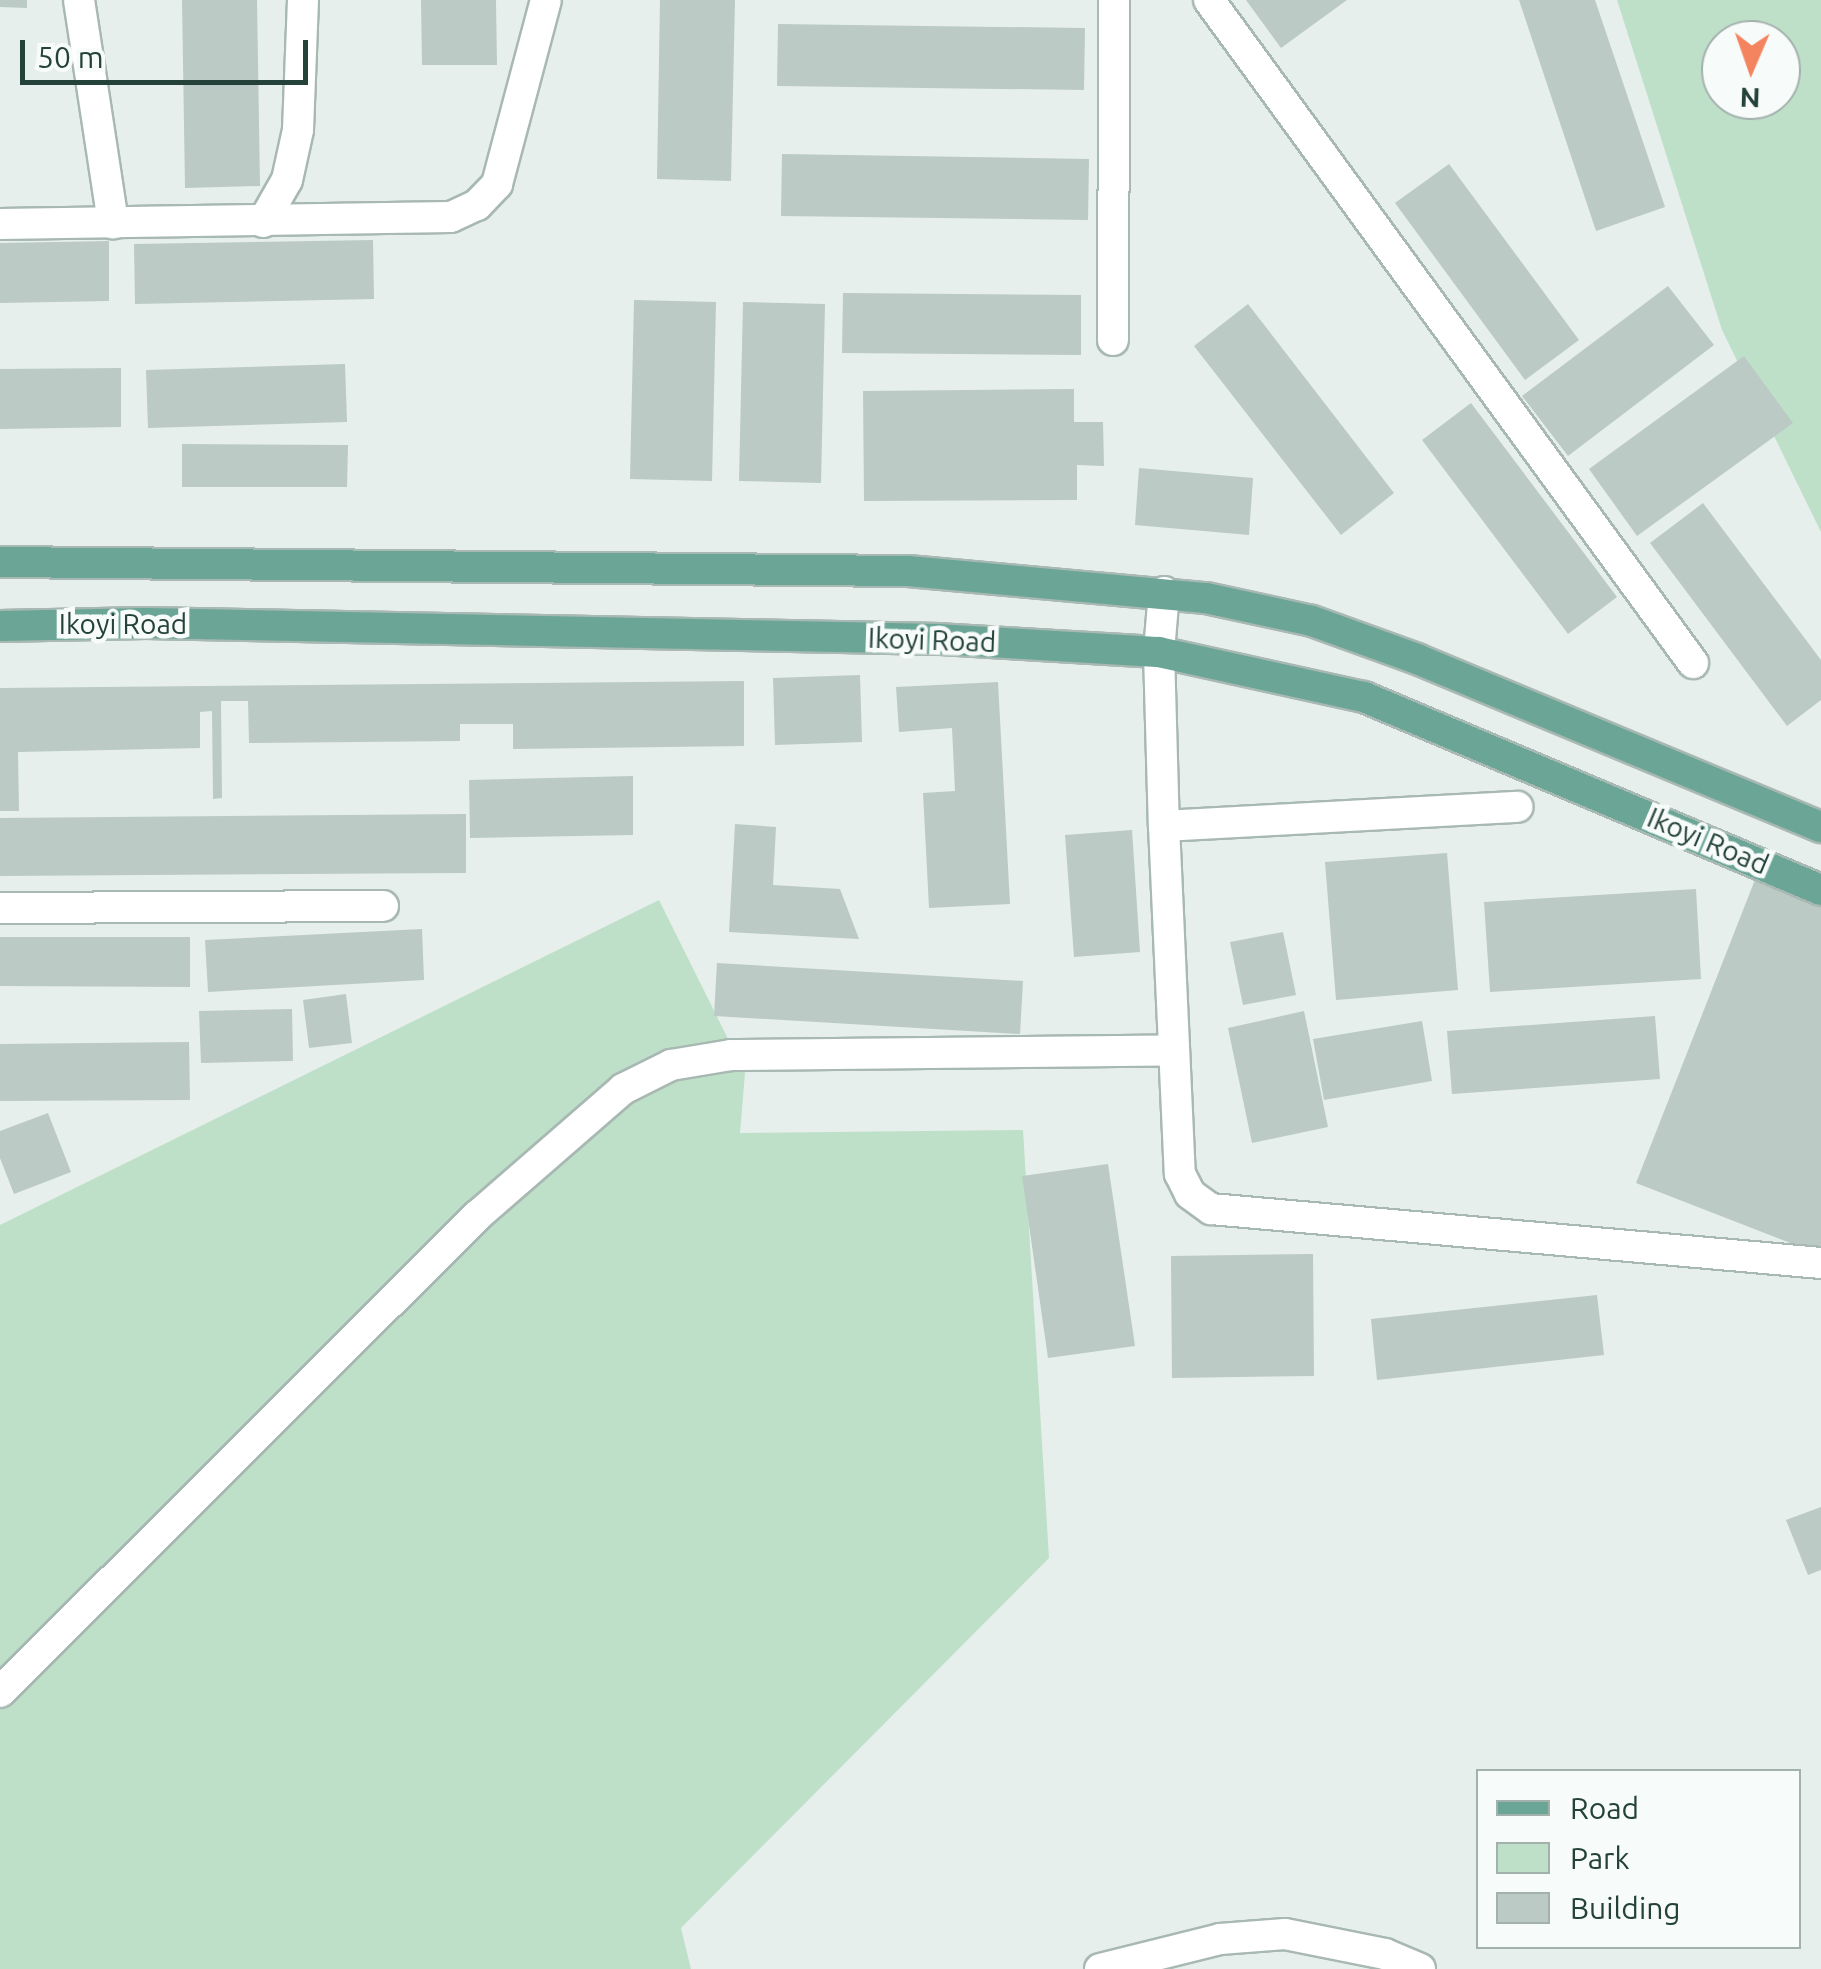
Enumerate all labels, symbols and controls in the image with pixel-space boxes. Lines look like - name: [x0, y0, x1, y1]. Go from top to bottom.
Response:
- scale bar: [25, 20, 312, 82]
- north arrow: [1701, 20, 1801, 120]
- text: 50 m: [37, 40, 104, 74]
- text: N: [1739, 83, 1761, 114]
- street label: Ikoyi Road: [59, 607, 187, 641]
- street label: Ikoyi Road: [867, 621, 997, 659]
- street label: Ikoyi Road: [1642, 800, 1774, 882]
- legend: [1476, 1769, 1801, 1949]
- text: Road: [1570, 1791, 1639, 1825]
- text: Park: [1570, 1841, 1630, 1875]
- text: Building: [1570, 1891, 1681, 1925]

